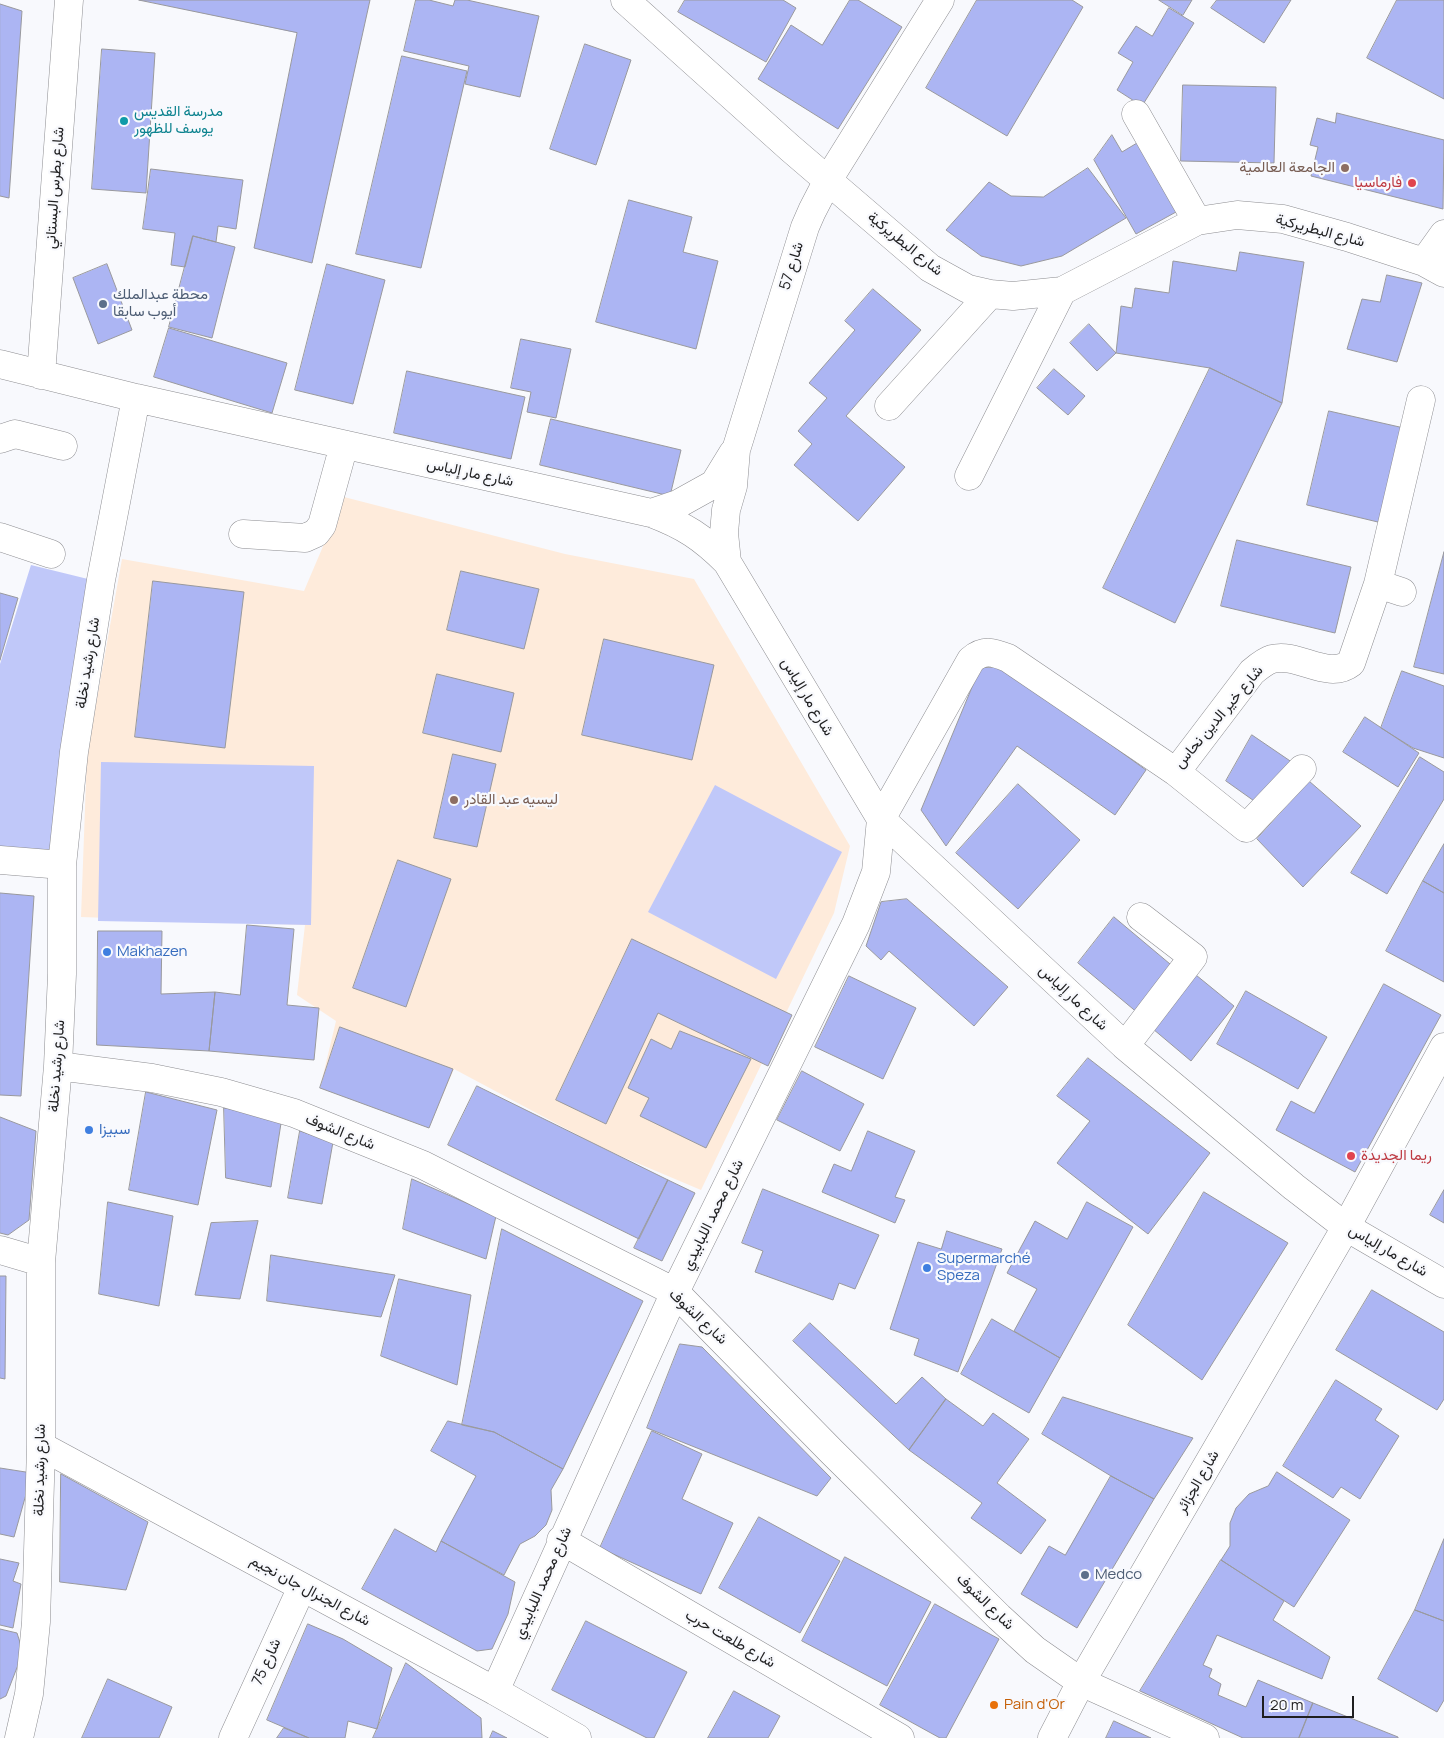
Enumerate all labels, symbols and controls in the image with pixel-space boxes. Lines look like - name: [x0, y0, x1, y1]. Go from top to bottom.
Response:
- place label: مدرسة القديس يوسف للظهور: [134, 103, 223, 138]
- marker: مدرسة القديس يوسف للظهور: [118, 115, 130, 127]
- street label: شارع بطرس البستاني: [42, 126, 68, 250]
- place label: الجامعة العالمية: [1239, 159, 1335, 177]
- marker: الجامعة العالمية: [1339, 162, 1351, 174]
- place label: فارماسيا: [1354, 174, 1402, 192]
- marker: فارماسيا: [1406, 177, 1418, 189]
- street label: شارع البطريركية: [864, 208, 946, 280]
- street label: شارع البطريركية: [1273, 210, 1367, 252]
- street label: شارع 57: [776, 240, 808, 292]
- place label: محطة عبدالملك أيوب سابقا: [113, 286, 208, 321]
- marker: محطة عبدالملك أيوب سابقا: [97, 298, 109, 310]
- street label: شارع مار إلياس: [425, 455, 515, 491]
- street label: شارع رشيد نخلة: [72, 616, 104, 710]
- street label: شارع مار إلياس: [777, 655, 837, 739]
- street label: شارع خير الدين نحاس: [1171, 662, 1267, 772]
- place label: لیسیه عبد القادر: [464, 791, 558, 809]
- marker: لیسیه عبد القادر: [448, 794, 460, 806]
- place label: Makhazen: [117, 943, 187, 961]
- marker: Makhazen: [101, 946, 113, 958]
- street label: شارع مار إلياس: [1035, 961, 1111, 1035]
- street label: شارع رشيد نخلة: [45, 1019, 69, 1113]
- street label: شارع الشوف: [303, 1110, 377, 1154]
- place label: سبيزا: [99, 1121, 130, 1139]
- marker: سبيزا: [83, 1124, 95, 1136]
- place label: ريما الجديدة: [1361, 1147, 1432, 1165]
- marker: ريما الجديدة: [1345, 1150, 1357, 1162]
- street label: شارع محمد اللبابيدي: [678, 1157, 748, 1273]
- street label: شارع مار إلياس: [1345, 1221, 1431, 1281]
- place label: Supermarché Speza: [937, 1250, 1031, 1285]
- marker: Supermarché Speza: [921, 1262, 933, 1274]
- street label: شارع الشوف: [665, 1285, 731, 1349]
- street label: شارع رشيد نخلة: [30, 1424, 50, 1516]
- street label: شارع الجزائر: [1173, 1447, 1223, 1517]
- street label: شارع محمد اللبابيدي: [510, 1524, 576, 1642]
- street label: شارع الجنرال جان نجيم: [247, 1552, 373, 1630]
- place label: Medco: [1095, 1566, 1142, 1584]
- marker: Medco: [1079, 1569, 1091, 1581]
- street label: شارع الشوف: [952, 1570, 1018, 1634]
- street label: شارع طلعت حرب: [682, 1606, 778, 1672]
- street label: شارع 75: [249, 1636, 285, 1688]
- scale bar: [1264, 1686, 1356, 1718]
- text: 20 m: [1270, 1694, 1303, 1715]
- place label: Pain d'Or: [1004, 1696, 1065, 1714]
- marker: Pain d'Or: [988, 1699, 1000, 1711]

